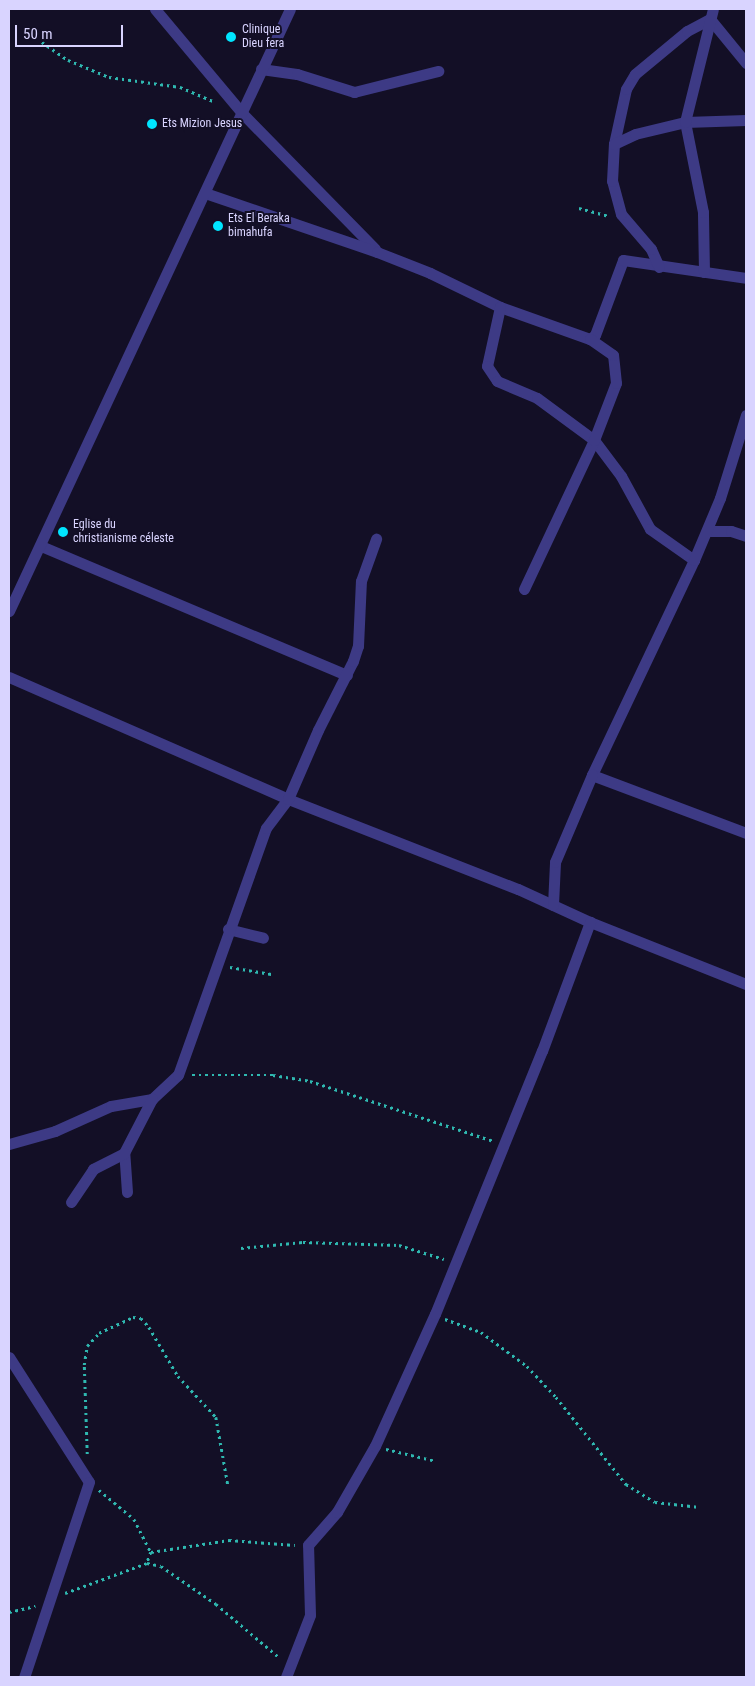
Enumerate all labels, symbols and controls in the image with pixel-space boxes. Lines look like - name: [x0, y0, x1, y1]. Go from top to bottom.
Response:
- scale bar: [18, 15, 125, 47]
- place label: Clinique Dieu fera: [242, 23, 284, 51]
- text: 50 m: [23, 25, 53, 43]
- marker: Clinique Dieu fera: [224, 30, 238, 44]
- place label: Ets Mizion Jesus: [162, 117, 242, 131]
- marker: Ets Mizion Jesus: [146, 118, 158, 130]
- place label: Ets El Beraka bimahufa: [228, 212, 290, 240]
- marker: Ets El Beraka bimahufa: [212, 220, 224, 232]
- place label: Eglise du christianisme céleste: [73, 518, 174, 546]
- marker: Eglise du christianisme céleste: [57, 526, 69, 538]

